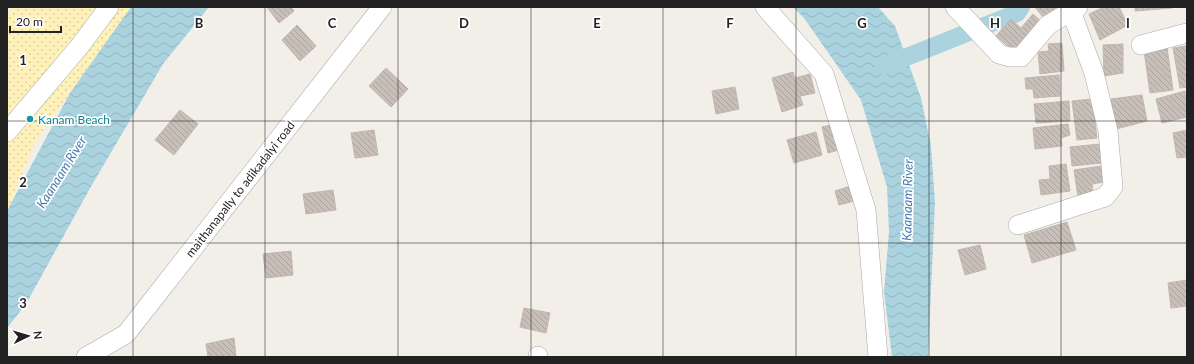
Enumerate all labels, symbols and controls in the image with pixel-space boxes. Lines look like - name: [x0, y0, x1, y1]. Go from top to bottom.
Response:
- scale bar: [10, 8, 61, 34]
- text: 20 m: [16, 14, 43, 29]
- text: B: [195, 15, 204, 31]
- text: C: [328, 15, 337, 31]
- text: D: [459, 15, 469, 31]
- text: E: [593, 15, 601, 31]
- text: F: [726, 15, 734, 31]
- text: G: [857, 15, 867, 31]
- text: H: [990, 15, 1000, 31]
- text: I: [1126, 15, 1130, 31]
- text: 1: [19, 52, 27, 68]
- place label: Kanam Beach: [38, 112, 110, 127]
- marker: Kanam Beach: [25, 114, 35, 124]
- street label: maithanapally to adikadalyi road: [182, 118, 298, 260]
- water label: Kaanaam River: [33, 133, 90, 211]
- water label: Kaanaam River: [898, 158, 916, 241]
- text: 2: [19, 174, 27, 190]
- text: 3: [19, 295, 27, 311]
- north arrow: [8, 316, 48, 356]
- text: N: [32, 330, 45, 340]

